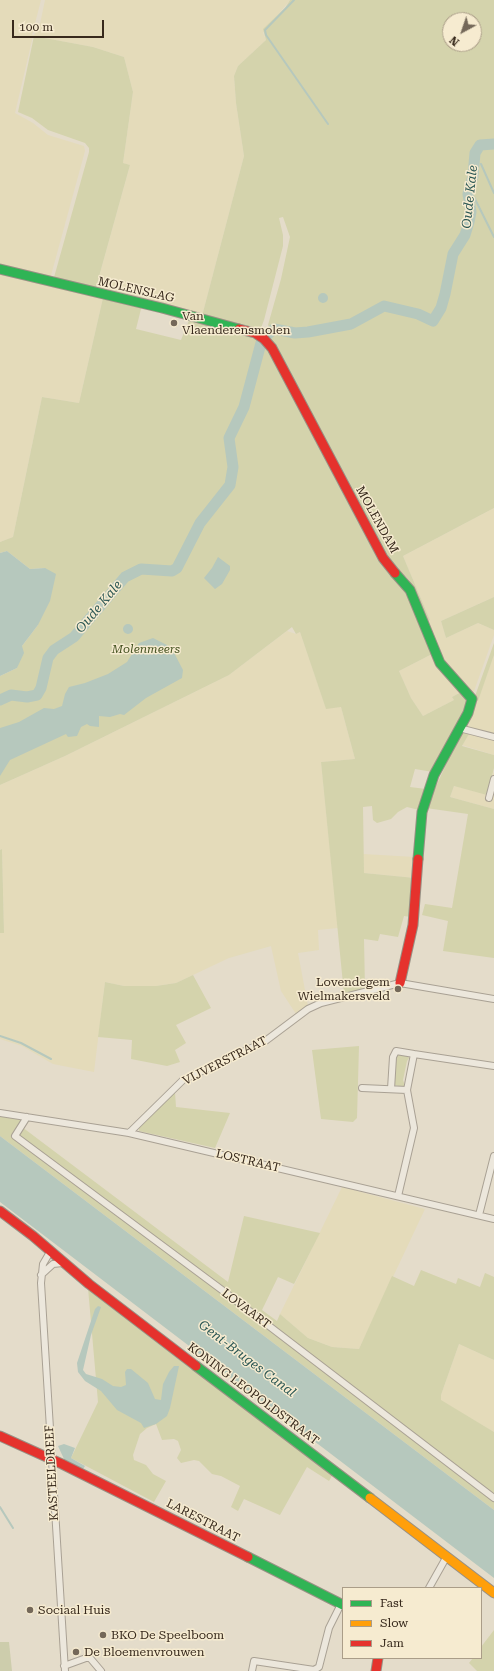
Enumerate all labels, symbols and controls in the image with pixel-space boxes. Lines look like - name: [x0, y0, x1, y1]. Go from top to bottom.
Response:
- scale bar: [14, 12, 106, 38]
- north arrow: [442, 12, 482, 52]
- text: 100 m: [19, 20, 53, 34]
- text: N: [447, 33, 462, 49]
- water label: Oude Kale: [459, 164, 481, 230]
- street label: MOLENSLAG: [96, 274, 176, 306]
- place label: Van Vlaenderensmolen: [182, 309, 290, 337]
- marker: Van Vlaenderensmolen: [169, 318, 179, 328]
- street label: MOLENDAM: [353, 484, 401, 556]
- water label: Oude Kale: [73, 578, 125, 636]
- park label: Molenmeers: [112, 642, 180, 656]
- place label: Lovendegem Wielmakersveld: [297, 975, 390, 1003]
- marker: Lovendegem Wielmakersveld: [393, 984, 403, 994]
- street label: VIJVERSTRAAT: [180, 1034, 270, 1088]
- street label: LOSTRAAT: [215, 1147, 281, 1175]
- street label: LOVAART: [219, 1286, 273, 1332]
- water label: Gent-Bruges Canal: [195, 1317, 299, 1401]
- street label: KONING LEOPOLDSTRAAT: [184, 1340, 322, 1448]
- street label: KASTEELDREEF: [42, 1425, 62, 1521]
- street label: LARESTRAAT: [164, 1496, 242, 1546]
- legend: [342, 1587, 482, 1659]
- text: Fast: [380, 1596, 403, 1610]
- place label: Sociaal Huis: [38, 1603, 110, 1617]
- marker: Sociaal Huis: [25, 1605, 35, 1615]
- text: Slow: [380, 1616, 408, 1630]
- place label: BKO De Speelboom: [111, 1628, 224, 1642]
- marker: BKO De Speelboom: [98, 1630, 108, 1640]
- text: Jam: [380, 1636, 404, 1650]
- place label: De Bloemenvrouwen: [84, 1645, 204, 1659]
- marker: De Bloemenvrouwen: [71, 1647, 81, 1657]

